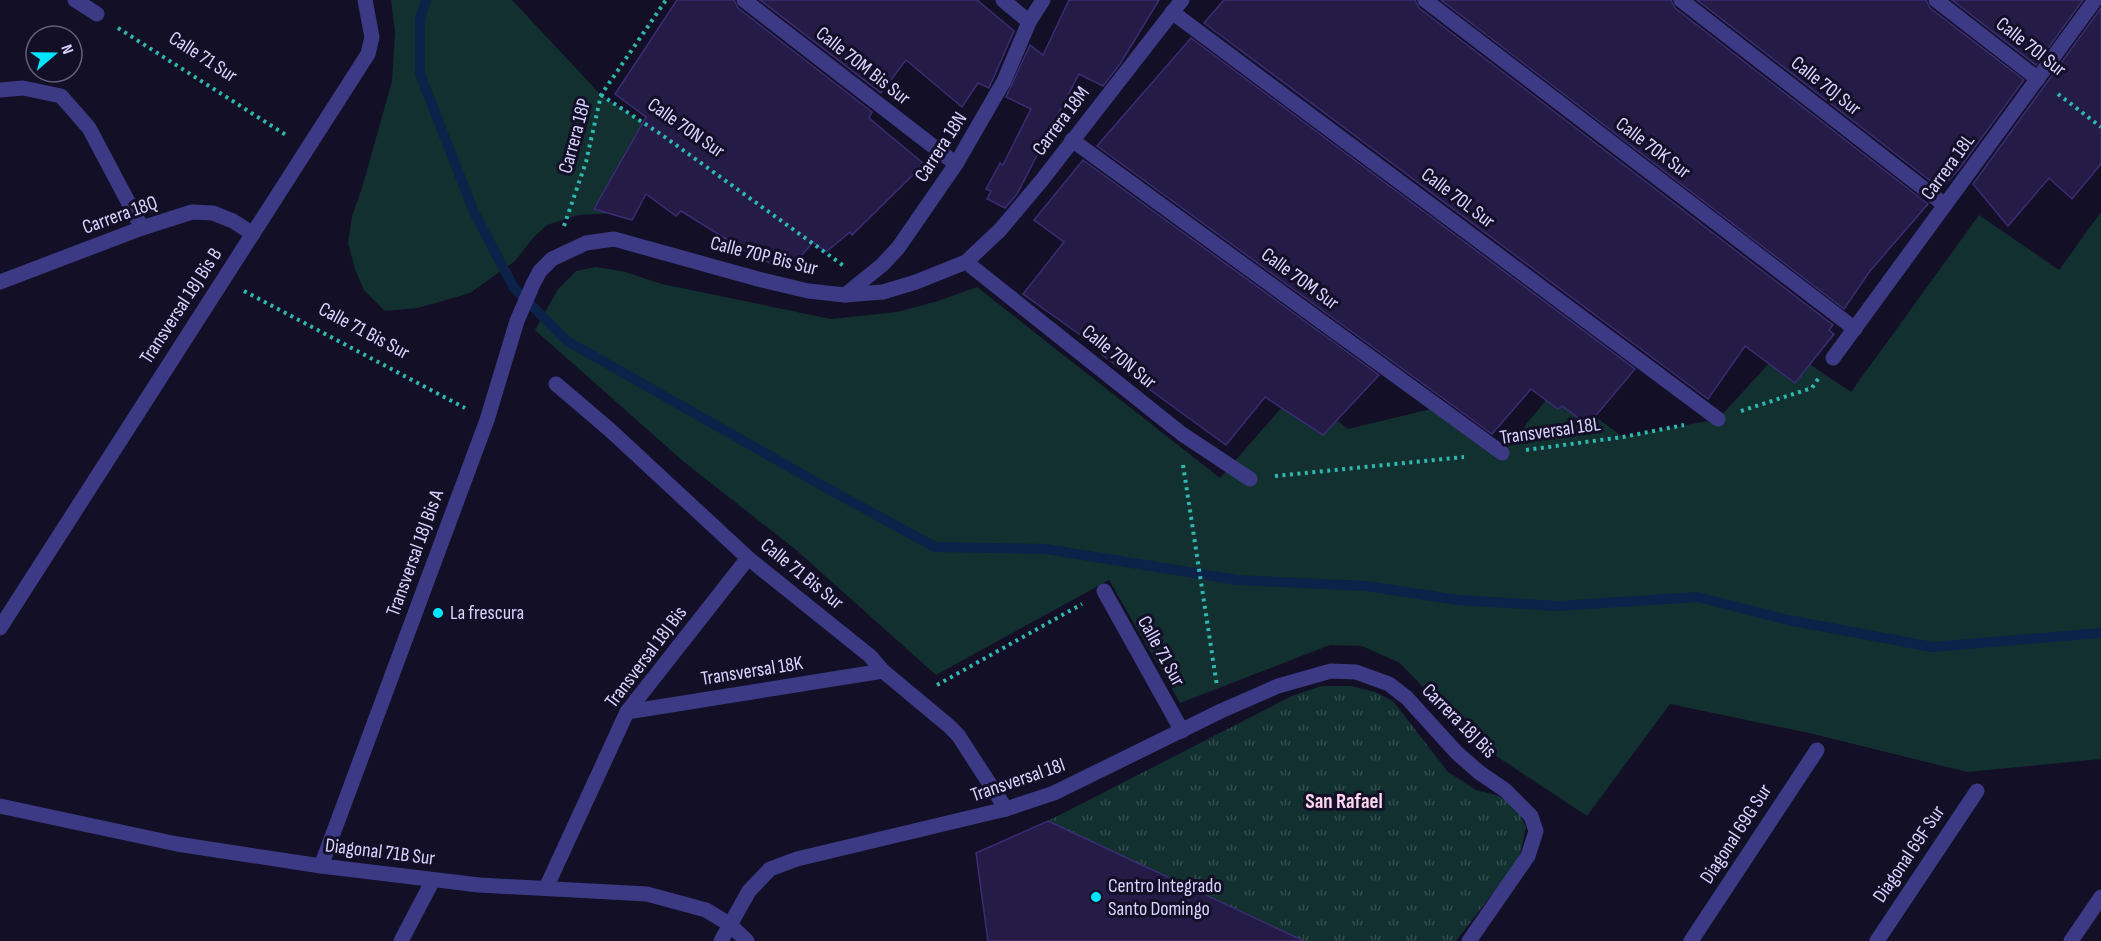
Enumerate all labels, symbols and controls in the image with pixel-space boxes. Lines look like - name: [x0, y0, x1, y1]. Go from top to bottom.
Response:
- street label: Calle 70I Sur: [1991, 12, 2071, 82]
- street label: Calle 70M Bis Sur: [811, 22, 915, 110]
- north arrow: [24, 24, 84, 84]
- street label: Calle 71 Sur: [164, 26, 242, 88]
- text: N: [56, 42, 77, 57]
- street label: Calle 70J Sur: [1786, 51, 1866, 121]
- street label: Carrera 18M: [1027, 82, 1095, 160]
- street label: Calle 70N Sur: [643, 93, 729, 163]
- street label: Carrera 18P: [553, 96, 597, 176]
- street label: Carrera 18N: [910, 108, 972, 186]
- street label: Calle 70K Sur: [1611, 112, 1695, 184]
- street label: Carrera 18L: [1916, 129, 1980, 205]
- street label: Calle 70L Sur: [1417, 163, 1500, 234]
- street label: Carrera 18Q: [79, 190, 161, 240]
- street label: Calle 70P Bis Sur: [708, 231, 820, 281]
- street label: Transversal 18J Bis B: [135, 243, 227, 368]
- street label: Calle 70M Sur: [1256, 243, 1344, 315]
- street label: Calle 71 Bis Sur: [314, 297, 414, 365]
- street label: Calle 70N Sur: [1077, 320, 1161, 394]
- street label: Transversal 18L: [1498, 412, 1602, 450]
- street label: Transversal 18J Bis A: [381, 486, 449, 620]
- street label: Calle 71 Bis Sur: [756, 533, 848, 615]
- place label: La frescura: [450, 601, 524, 625]
- street label: Transversal 18J Bis: [600, 601, 692, 713]
- marker: La frescura: [431, 606, 445, 620]
- street label: Calle 71 Sur: [1132, 612, 1190, 691]
- street label: Transversal 18K: [699, 651, 805, 691]
- street label: Carrera 18J Bis: [1417, 679, 1501, 763]
- street label: Transversal 18I: [968, 753, 1068, 807]
- street label: Diagonal 69G Sur: [1695, 779, 1777, 888]
- district label: San Rafael: [1305, 789, 1383, 814]
- street label: Diagonal 69F Sur: [1868, 801, 1950, 907]
- street label: Diagonal 71B Sur: [324, 833, 437, 871]
- place label: Centro Integrado Santo Domingo: [1108, 874, 1222, 921]
- marker: Centro Integrado Santo Domingo: [1089, 890, 1103, 904]

